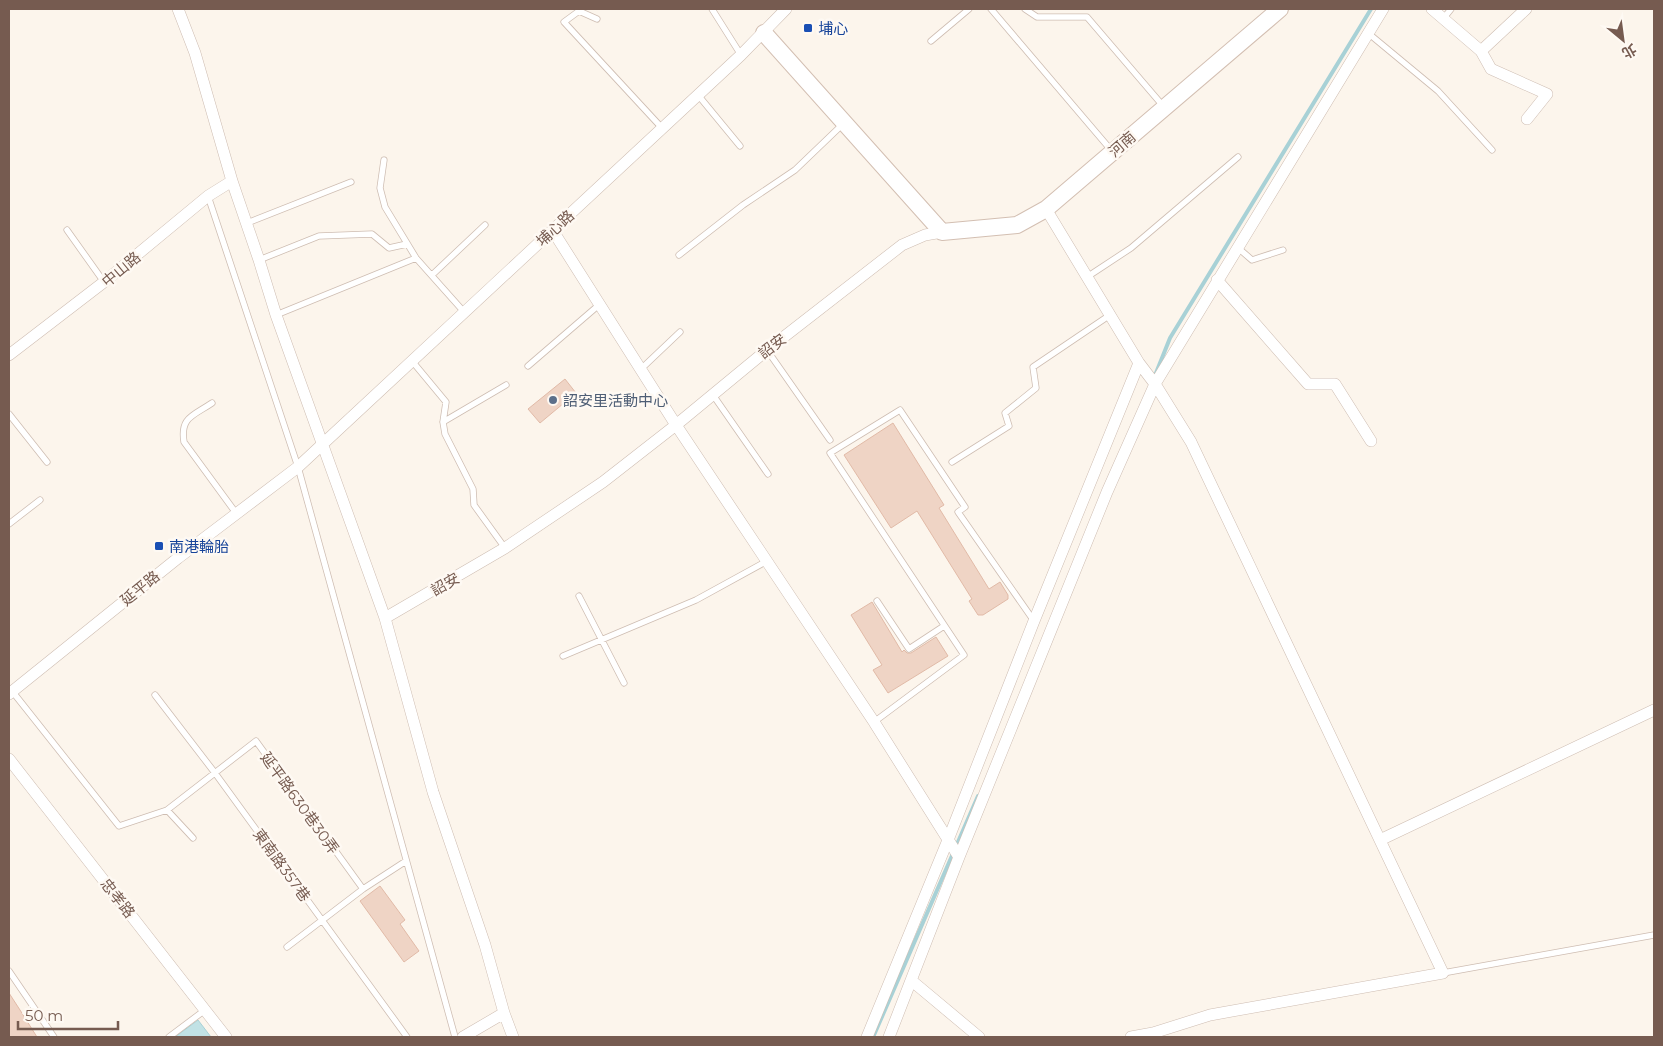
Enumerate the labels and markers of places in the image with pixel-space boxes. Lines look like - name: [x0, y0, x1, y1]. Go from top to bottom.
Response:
- place label: 埔心: [818, 19, 848, 38]
- marker: 埔心: [802, 22, 814, 34]
- place label: 詔安里活動中心: [563, 391, 668, 410]
- marker: 詔安里活動中心: [547, 394, 559, 406]
- place label: 南港輪胎: [169, 537, 229, 556]
- marker: 南港輪胎: [153, 540, 165, 552]

